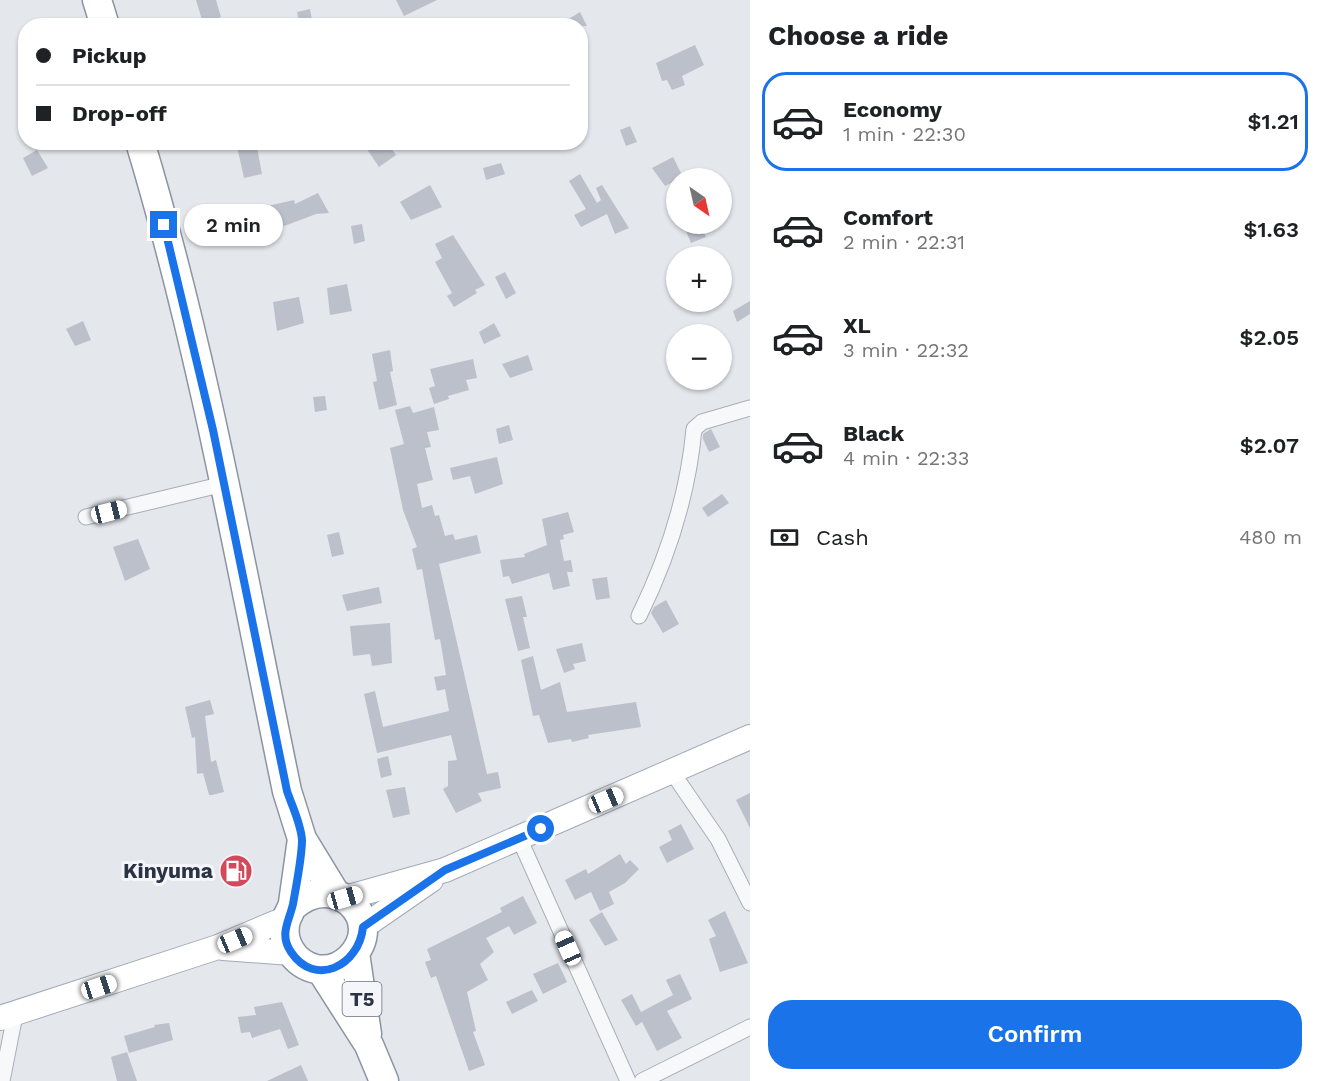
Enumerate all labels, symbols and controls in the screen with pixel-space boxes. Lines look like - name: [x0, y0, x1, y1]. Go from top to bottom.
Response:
- text: Choose a ride: [768, 20, 948, 52]
- text: Pickup: [72, 43, 147, 68]
- icon: car: [771, 95, 825, 149]
- text: Economy: [843, 97, 942, 122]
- text: Drop-off: [72, 101, 167, 126]
- text: $1.21: [1248, 109, 1299, 134]
- text: 1 min · 22:30: [843, 122, 966, 146]
- north arrow: [666, 168, 732, 234]
- map controls: [666, 168, 732, 390]
- icon: car: [771, 203, 825, 257]
- callout: 2 min: [185, 204, 284, 246]
- text: Comfort: [843, 205, 933, 230]
- route end: [150, 211, 177, 238]
- text: 2 min: [206, 213, 261, 237]
- text: $1.63: [1243, 217, 1299, 242]
- text: 2 min · 22:31: [843, 230, 965, 254]
- button: +: [666, 246, 732, 312]
- icon: car: [771, 311, 825, 365]
- text: XL: [843, 313, 871, 338]
- button: −: [666, 324, 732, 390]
- text: $2.05: [1239, 325, 1299, 350]
- text: 3 min · 22:32: [843, 338, 969, 362]
- icon: car: [771, 419, 825, 473]
- text: Black: [843, 421, 904, 446]
- text: $2.07: [1240, 433, 1299, 458]
- text: 4 min · 22:33: [843, 446, 970, 470]
- car: [89, 499, 129, 525]
- icon: cash: [768, 521, 801, 554]
- text: Cash: [816, 525, 869, 550]
- text: 480 m: [1239, 525, 1302, 549]
- car: [586, 785, 626, 815]
- route start: [527, 815, 554, 842]
- fuel station icon: Kinyuma: [218, 853, 254, 889]
- place label: Kinyuma: [123, 858, 214, 883]
- car: [325, 884, 365, 912]
- car: [215, 925, 255, 955]
- car: [552, 928, 584, 968]
- car: [79, 973, 119, 1001]
- road number: T5: [342, 982, 382, 1016]
- button: Confirm: [768, 1000, 1302, 1069]

